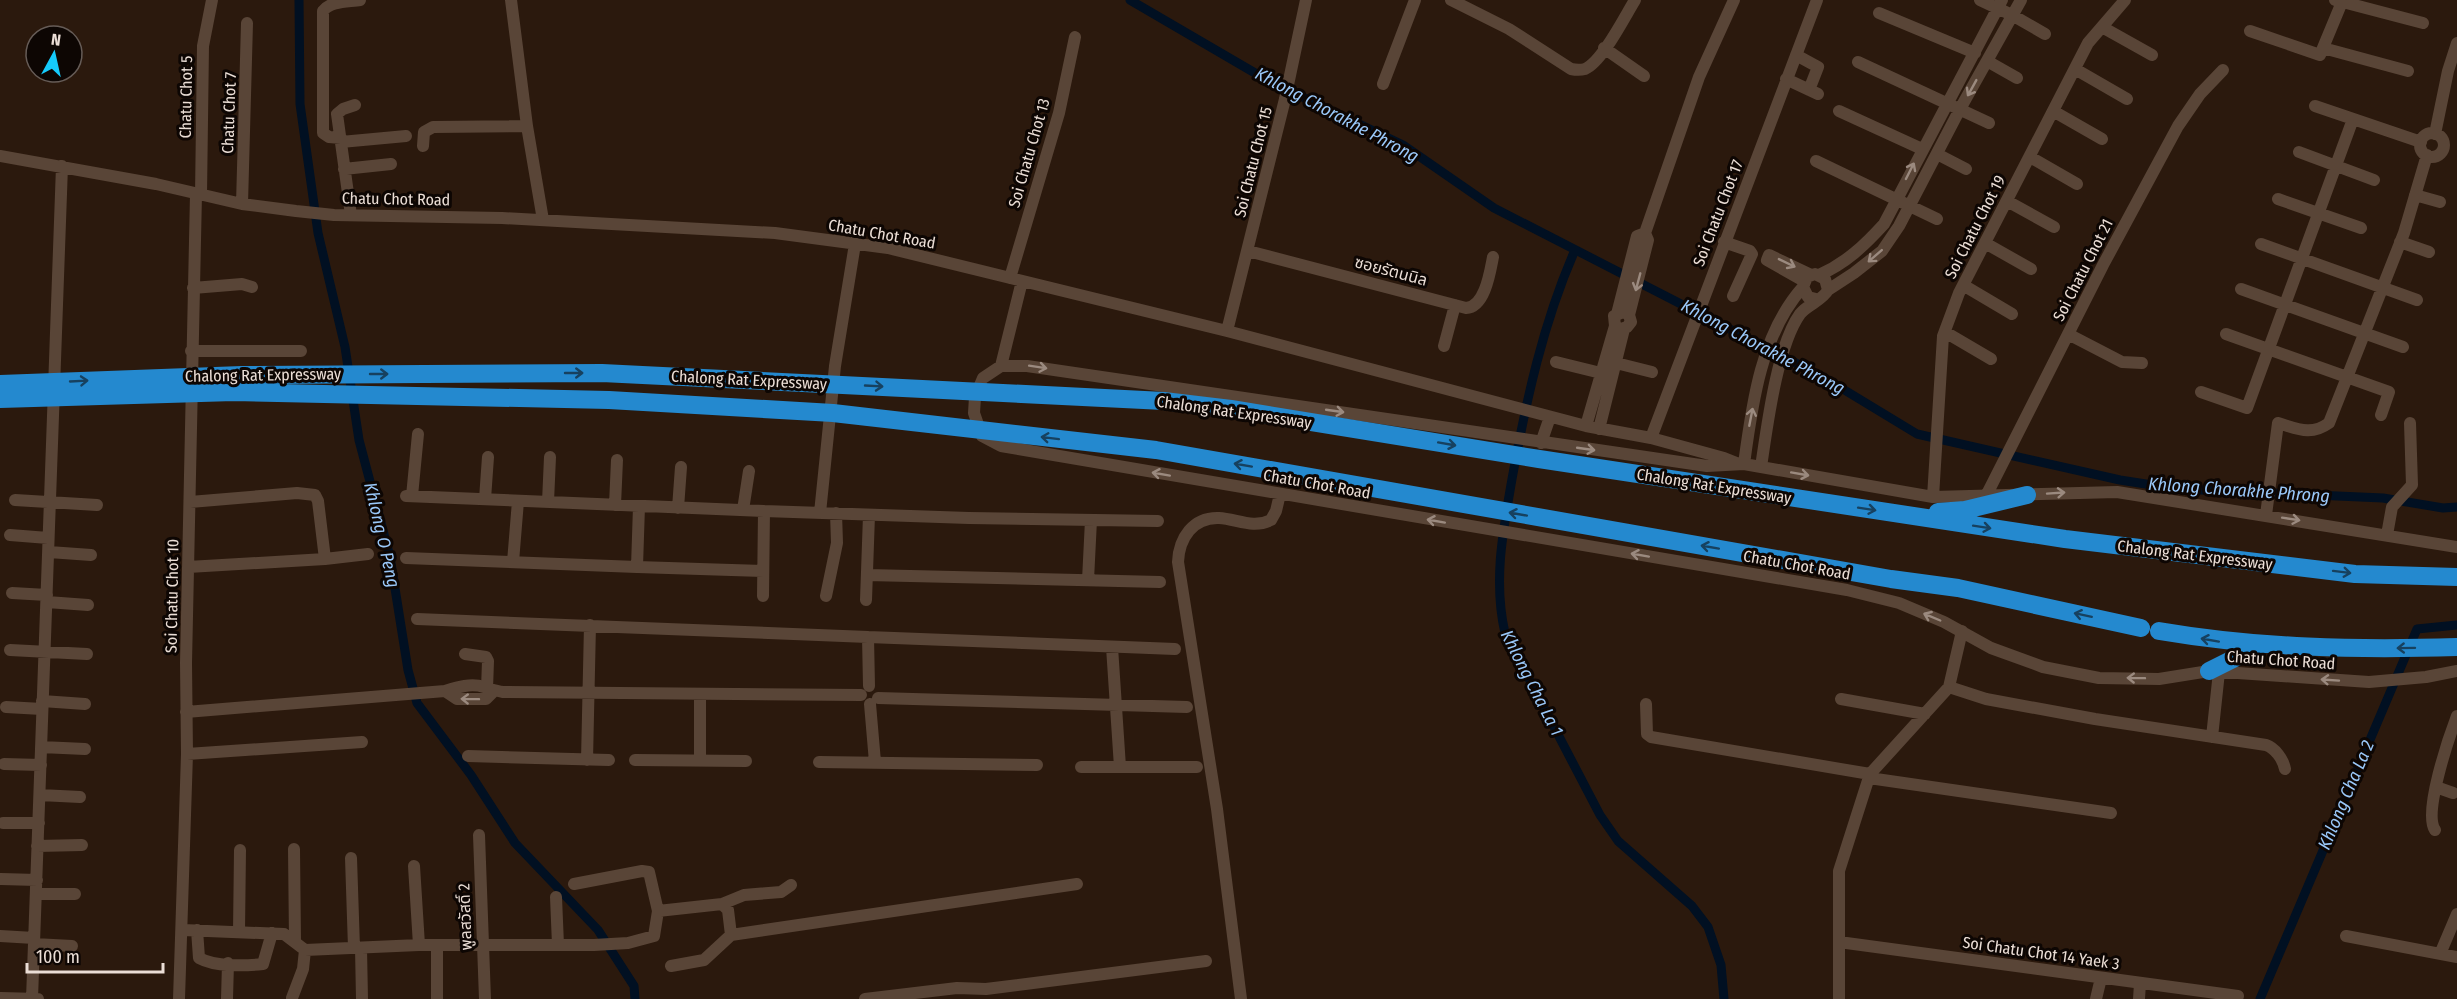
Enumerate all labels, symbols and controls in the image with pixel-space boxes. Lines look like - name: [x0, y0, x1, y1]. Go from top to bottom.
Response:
- north arrow: [24, 24, 84, 84]
- text: N: [50, 30, 62, 50]
- street label: Chatu Chot 5: [176, 55, 196, 139]
- water label: Khlong Chorakhe Phrong: [1251, 63, 1423, 167]
- street label: Chatu Chot 7: [218, 71, 240, 154]
- one-way arrow: [1965, 79, 1977, 96]
- street label: Soi Chatu Chot 13: [1004, 96, 1054, 210]
- street label: Soi Chatu Chot 15: [1230, 105, 1276, 219]
- street label: Soi Chatu Chot 17: [1689, 157, 1747, 269]
- one-way arrow: [1905, 163, 1917, 181]
- street label: Soi Chatu Chot 19: [1941, 172, 2009, 282]
- street label: Chatu Chot Road: [342, 189, 450, 209]
- street label: Chatu Chot Road: [827, 215, 937, 253]
- street label: Soi Chatu Chot 21: [2049, 216, 2117, 324]
- one-way arrow: [1868, 249, 1883, 263]
- street label: ซอยรัตนนิล: [1353, 252, 1429, 290]
- one-way arrow: [1778, 258, 1796, 269]
- one-way arrow: [1631, 272, 1643, 291]
- water label: Khlong Chorakhe Phrong: [1677, 295, 1849, 399]
- one-way arrow: [1028, 362, 1048, 373]
- street label: Chalong Rat Expressway: [185, 364, 342, 386]
- street label: Chalong Rat Expressway: [671, 366, 828, 394]
- one-way arrow: [564, 367, 584, 379]
- one-way arrow: [369, 368, 389, 380]
- one-way arrow: [69, 375, 89, 386]
- one-way arrow: [863, 380, 883, 391]
- street label: Chalong Rat Expressway: [1155, 392, 1314, 432]
- one-way arrow: [1325, 406, 1344, 417]
- one-way arrow: [1746, 407, 1757, 427]
- one-way arrow: [1040, 432, 1060, 443]
- one-way arrow: [1437, 439, 1457, 450]
- one-way arrow: [1576, 444, 1596, 455]
- one-way arrow: [1233, 460, 1253, 471]
- street label: Chalong Rat Expressway: [1635, 464, 1793, 508]
- street label: Chatu Chot Road: [1262, 465, 1372, 503]
- one-way arrow: [1151, 468, 1171, 479]
- one-way arrow: [1790, 469, 1809, 480]
- water label: Khlong Chorakhe Phrong: [2147, 473, 2331, 507]
- water label: Khlong O Peng: [359, 480, 405, 590]
- one-way arrow: [2045, 487, 2065, 498]
- one-way arrow: [1856, 503, 1876, 514]
- one-way arrow: [1508, 508, 1528, 519]
- one-way arrow: [2280, 514, 2300, 525]
- one-way arrow: [1427, 515, 1446, 526]
- one-way arrow: [1972, 521, 1992, 532]
- street label: Chalong Rat Expressway: [2116, 536, 2275, 574]
- street label: Soi Chatu Chot 10: [162, 539, 182, 653]
- one-way arrow: [1700, 541, 1720, 552]
- street label: Chatu Chot Road: [1742, 546, 1852, 584]
- one-way arrow: [1630, 549, 1650, 560]
- one-way arrow: [2332, 567, 2352, 578]
- one-way arrow: [2074, 609, 2094, 620]
- one-way arrow: [1924, 611, 1942, 622]
- water label: Khlong Cha La 1: [1496, 626, 1568, 740]
- one-way arrow: [2200, 634, 2220, 645]
- one-way arrow: [2397, 642, 2417, 654]
- street label: Chatu Chot Road: [2226, 647, 2336, 673]
- one-way arrow: [2127, 673, 2147, 684]
- one-way arrow: [2321, 674, 2341, 685]
- one-way arrow: [461, 693, 481, 705]
- water label: Khlong Cha La 2: [2313, 737, 2379, 853]
- street label: พูลสวัสดิ์ 2: [454, 883, 476, 951]
- street label: Soi Chatu Chot 14 Yaek 3: [1961, 933, 2121, 973]
- scale bar: [27, 936, 164, 974]
- text: 100 m: [36, 946, 80, 968]

